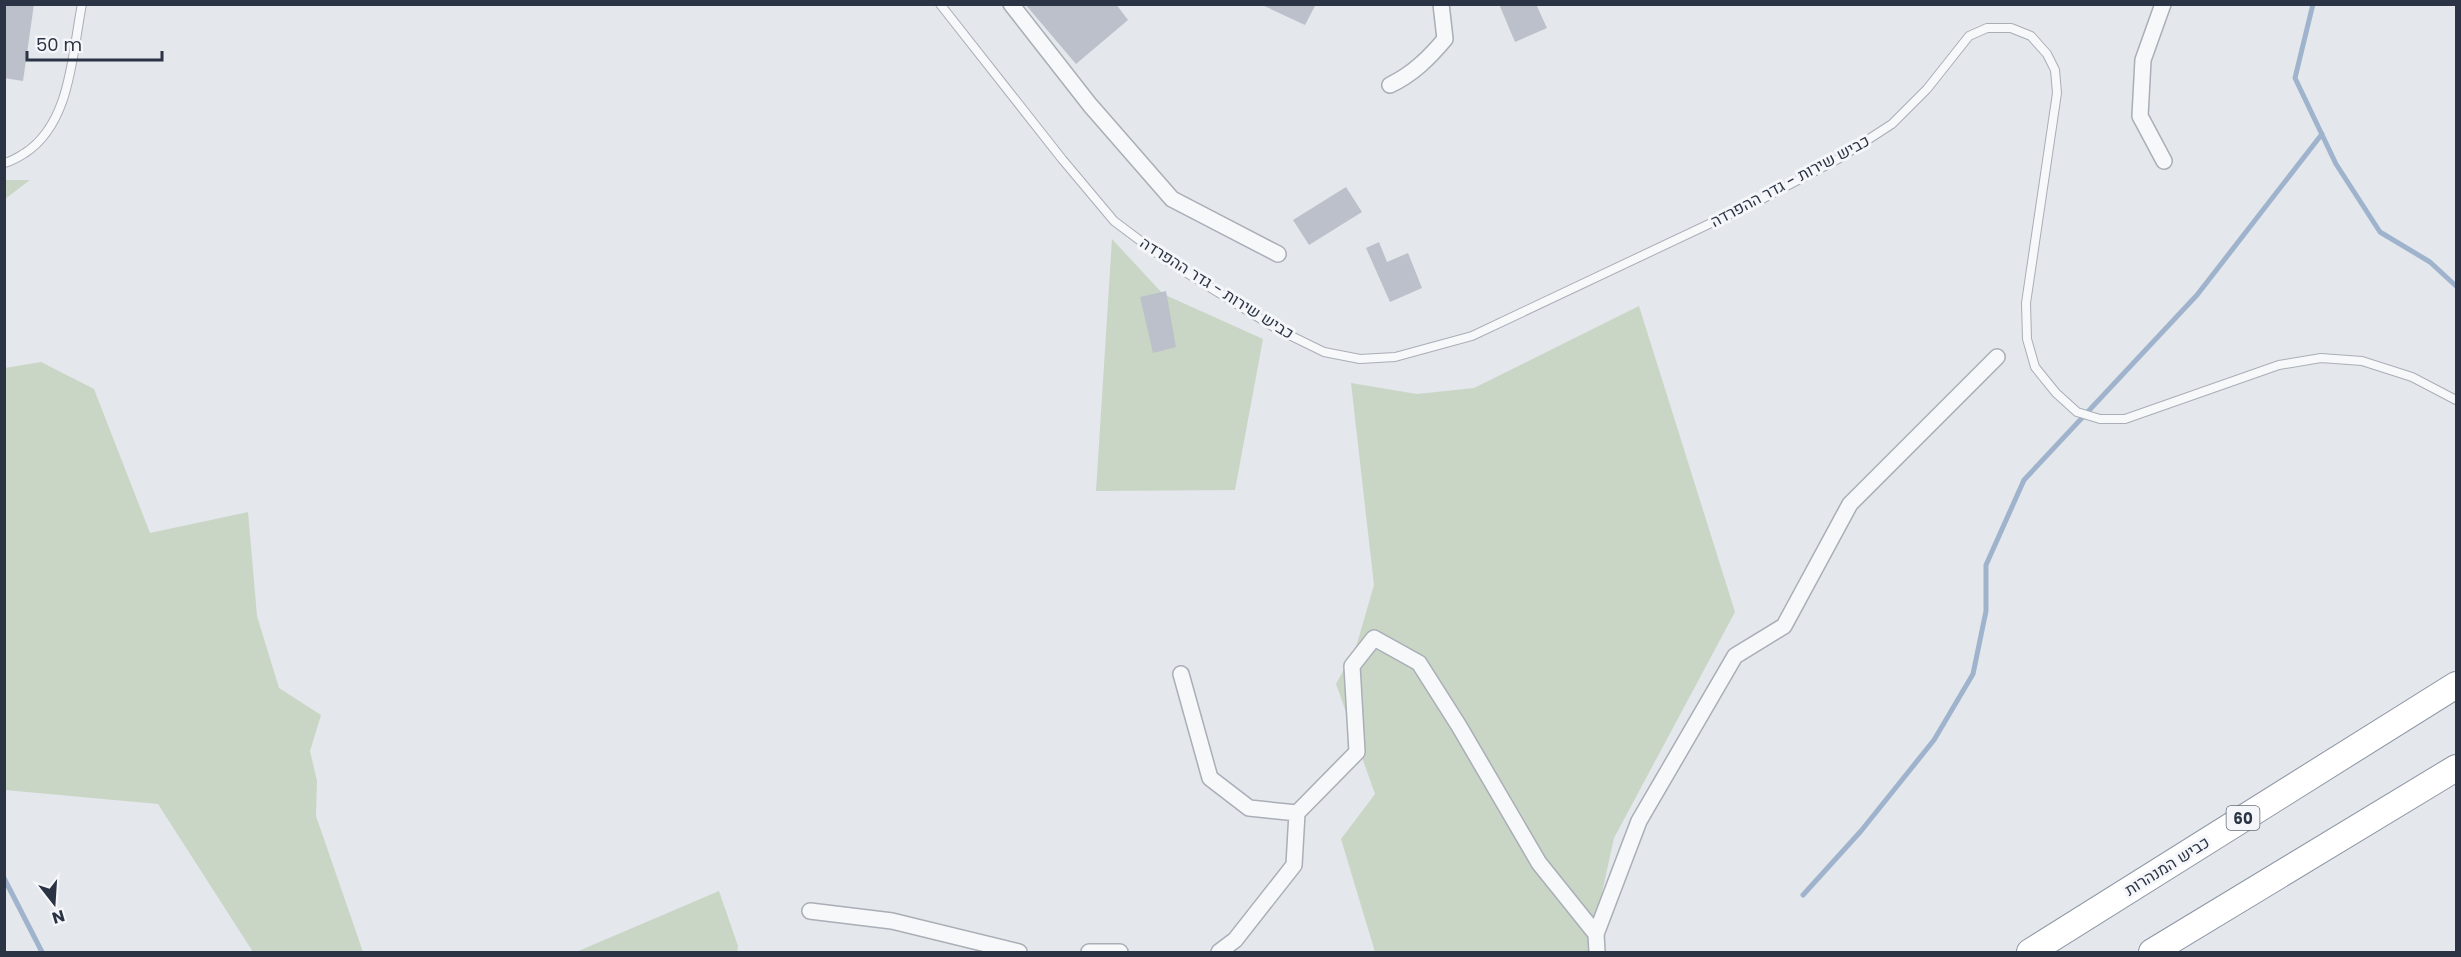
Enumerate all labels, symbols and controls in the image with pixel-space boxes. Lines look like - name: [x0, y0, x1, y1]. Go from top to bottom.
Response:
- scale bar: [27, 24, 162, 62]
- text: 50 m: [36, 32, 82, 57]
- street label: כביש שירות - גדר ההפרדה: [1706, 129, 1874, 233]
- street label: כביש שירות - גדר ההפרדה: [1136, 231, 1298, 345]
- road number: 60: [2226, 806, 2260, 830]
- street label: כביש המנהרות: [2120, 831, 2214, 901]
- north arrow: [24, 873, 84, 933]
- text: N: [49, 904, 67, 930]

